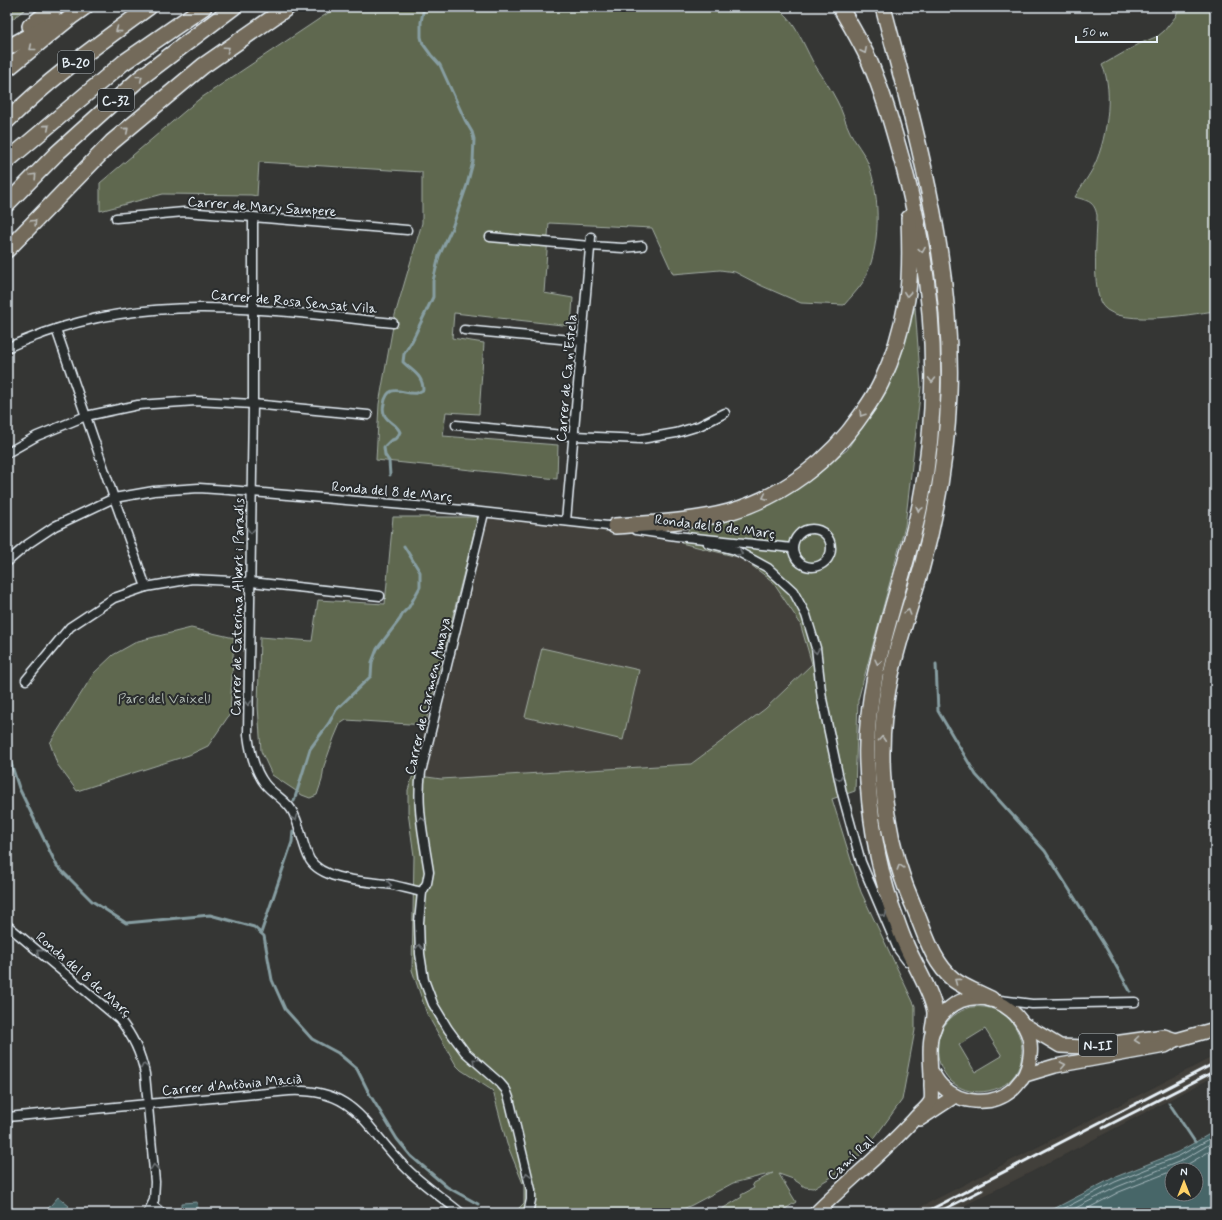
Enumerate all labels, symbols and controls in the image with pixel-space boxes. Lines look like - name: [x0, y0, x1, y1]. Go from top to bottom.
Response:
- scale bar: [1076, 18, 1157, 44]
- one-way arrow: [115, 25, 122, 32]
- text: 50 m: [1082, 25, 1109, 41]
- one-way arrow: [30, 44, 37, 51]
- one-way arrow: [223, 47, 230, 54]
- one-way arrow: [859, 47, 867, 54]
- road number: B-20: [58, 51, 94, 73]
- one-way arrow: [136, 76, 143, 83]
- road number: C-32: [98, 89, 134, 111]
- one-way arrow: [42, 124, 50, 131]
- one-way arrow: [121, 128, 129, 135]
- one-way arrow: [29, 173, 37, 181]
- street label: Carrer de Mary Sampere: [187, 193, 337, 221]
- one-way arrow: [29, 219, 37, 227]
- one-way arrow: [917, 247, 926, 253]
- street label: Carrer de Rosa Sensat Vila: [210, 286, 378, 318]
- one-way arrow: [903, 291, 912, 297]
- street label: Carrer de Ca n'Estela: [552, 313, 582, 443]
- one-way arrow: [928, 377, 936, 383]
- one-way arrow: [859, 410, 867, 417]
- street label: Ronda del 8 de Març: [331, 478, 453, 506]
- one-way arrow: [761, 493, 768, 501]
- street label: Carrer de Caterina Albert i Paradís: [227, 498, 249, 716]
- one-way arrow: [915, 506, 923, 512]
- street label: Ronda del 8 de Març: [654, 511, 776, 543]
- one-way arrow: [247, 528, 255, 534]
- one-way arrow: [736, 548, 743, 556]
- one-way arrow: [903, 608, 912, 615]
- street label: Carrer de Carmen Amaya: [401, 616, 455, 777]
- one-way arrow: [811, 648, 820, 654]
- one-way arrow: [875, 658, 883, 665]
- park label: Parc del Vaixell: [118, 690, 210, 708]
- one-way arrow: [244, 700, 252, 706]
- one-way arrow: [878, 736, 887, 742]
- one-way arrow: [835, 775, 843, 782]
- one-way arrow: [290, 814, 298, 821]
- one-way arrow: [417, 816, 426, 822]
- one-way arrow: [896, 864, 905, 871]
- one-way arrow: [386, 880, 392, 889]
- one-way arrow: [879, 911, 887, 918]
- street label: Ronda del 8 de Març: [32, 928, 135, 1021]
- one-way arrow: [415, 944, 424, 950]
- one-way arrow: [36, 949, 44, 956]
- one-way arrow: [954, 978, 961, 986]
- road number: N-II: [1079, 1034, 1117, 1056]
- one-way arrow: [1134, 1035, 1140, 1044]
- one-way arrow: [472, 1058, 480, 1066]
- one-way arrow: [1059, 1061, 1066, 1070]
- one-way arrow: [140, 1062, 148, 1069]
- street label: Carrer d'Antònia Macià: [161, 1070, 303, 1100]
- street label: Camí Ral: [824, 1133, 878, 1185]
- north arrow: [1164, 1162, 1204, 1202]
- one-way arrow: [149, 1164, 158, 1170]
- text: N: [1180, 1166, 1188, 1180]
- one-way arrow: [524, 1172, 532, 1178]

